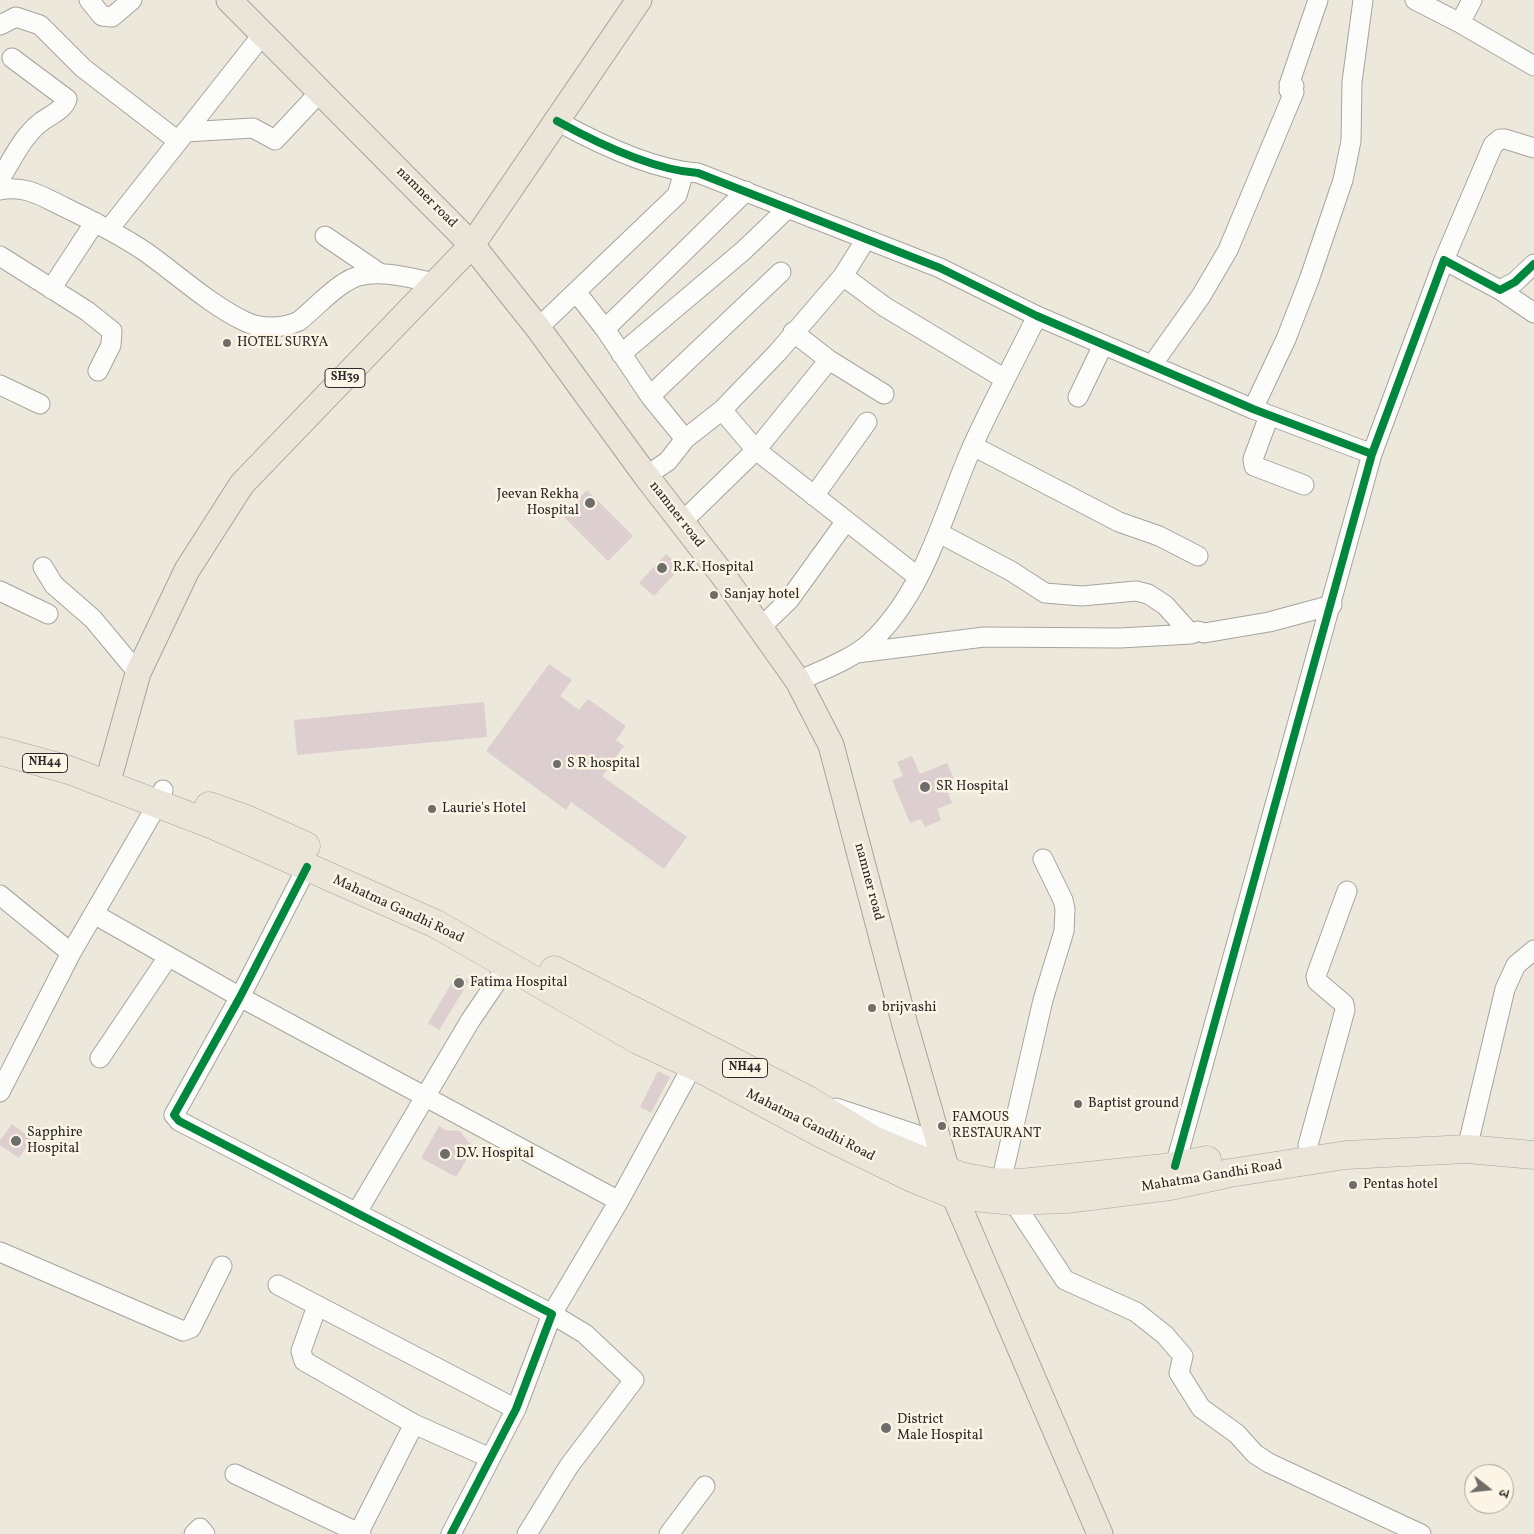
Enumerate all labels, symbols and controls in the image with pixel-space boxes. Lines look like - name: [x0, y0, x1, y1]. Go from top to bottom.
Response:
- street label: namner road: [392, 164, 460, 232]
- place label: HOTEL SURYA: [237, 335, 328, 351]
- marker: HOTEL SURYA: [221, 337, 233, 349]
- road number: SH39: [325, 368, 365, 388]
- street label: namner road: [645, 478, 707, 552]
- place label: Jeevan Rekha Hospital: [497, 487, 579, 520]
- marker: Jeevan Rekha Hospital: [583, 496, 597, 510]
- place label: R.K. Hospital: [673, 560, 754, 576]
- marker: R.K. Hospital: [655, 561, 669, 575]
- place label: Sanjay hotel: [724, 587, 799, 603]
- marker: Sanjay hotel: [708, 589, 720, 601]
- road number: NH44: [22, 754, 68, 772]
- place label: S R hospital: [567, 756, 640, 772]
- marker: S R hospital: [551, 758, 563, 770]
- place label: SR Hospital: [936, 779, 1008, 795]
- marker: SR Hospital: [918, 780, 932, 794]
- place label: Laurie's Hotel: [442, 801, 526, 817]
- marker: Laurie's Hotel: [426, 803, 438, 815]
- street label: namner road: [850, 841, 886, 923]
- street label: Mahatma Gandhi Road: [330, 872, 466, 948]
- place label: Fatima Hospital: [470, 975, 567, 991]
- marker: Fatima Hospital: [452, 976, 466, 990]
- place label: brijvashi: [882, 1000, 936, 1016]
- marker: brijvashi: [866, 1002, 878, 1014]
- road number: NH44: [722, 1058, 768, 1078]
- street label: Mahatma Gandhi Road: [743, 1086, 877, 1166]
- place label: Baptist ground: [1088, 1096, 1179, 1112]
- marker: Baptist ground: [1072, 1098, 1084, 1110]
- place label: FAMOUS RESTAURANT: [952, 1110, 1041, 1142]
- marker: FAMOUS RESTAURANT: [936, 1120, 948, 1132]
- place label: Sapphire Hospital: [27, 1125, 83, 1158]
- marker: Sapphire Hospital: [9, 1134, 23, 1148]
- place label: D.V. Hospital: [456, 1146, 534, 1162]
- marker: D.V. Hospital: [438, 1147, 452, 1161]
- street label: Mahatma Gandhi Road: [1140, 1158, 1284, 1196]
- place label: Pentas hotel: [1363, 1177, 1438, 1193]
- marker: Pentas hotel: [1347, 1179, 1359, 1191]
- place label: District Male Hospital: [897, 1412, 983, 1444]
- marker: District Male Hospital: [879, 1421, 893, 1435]
- north arrow: [1464, 1464, 1514, 1514]
- text: उ: [1493, 1487, 1513, 1499]

